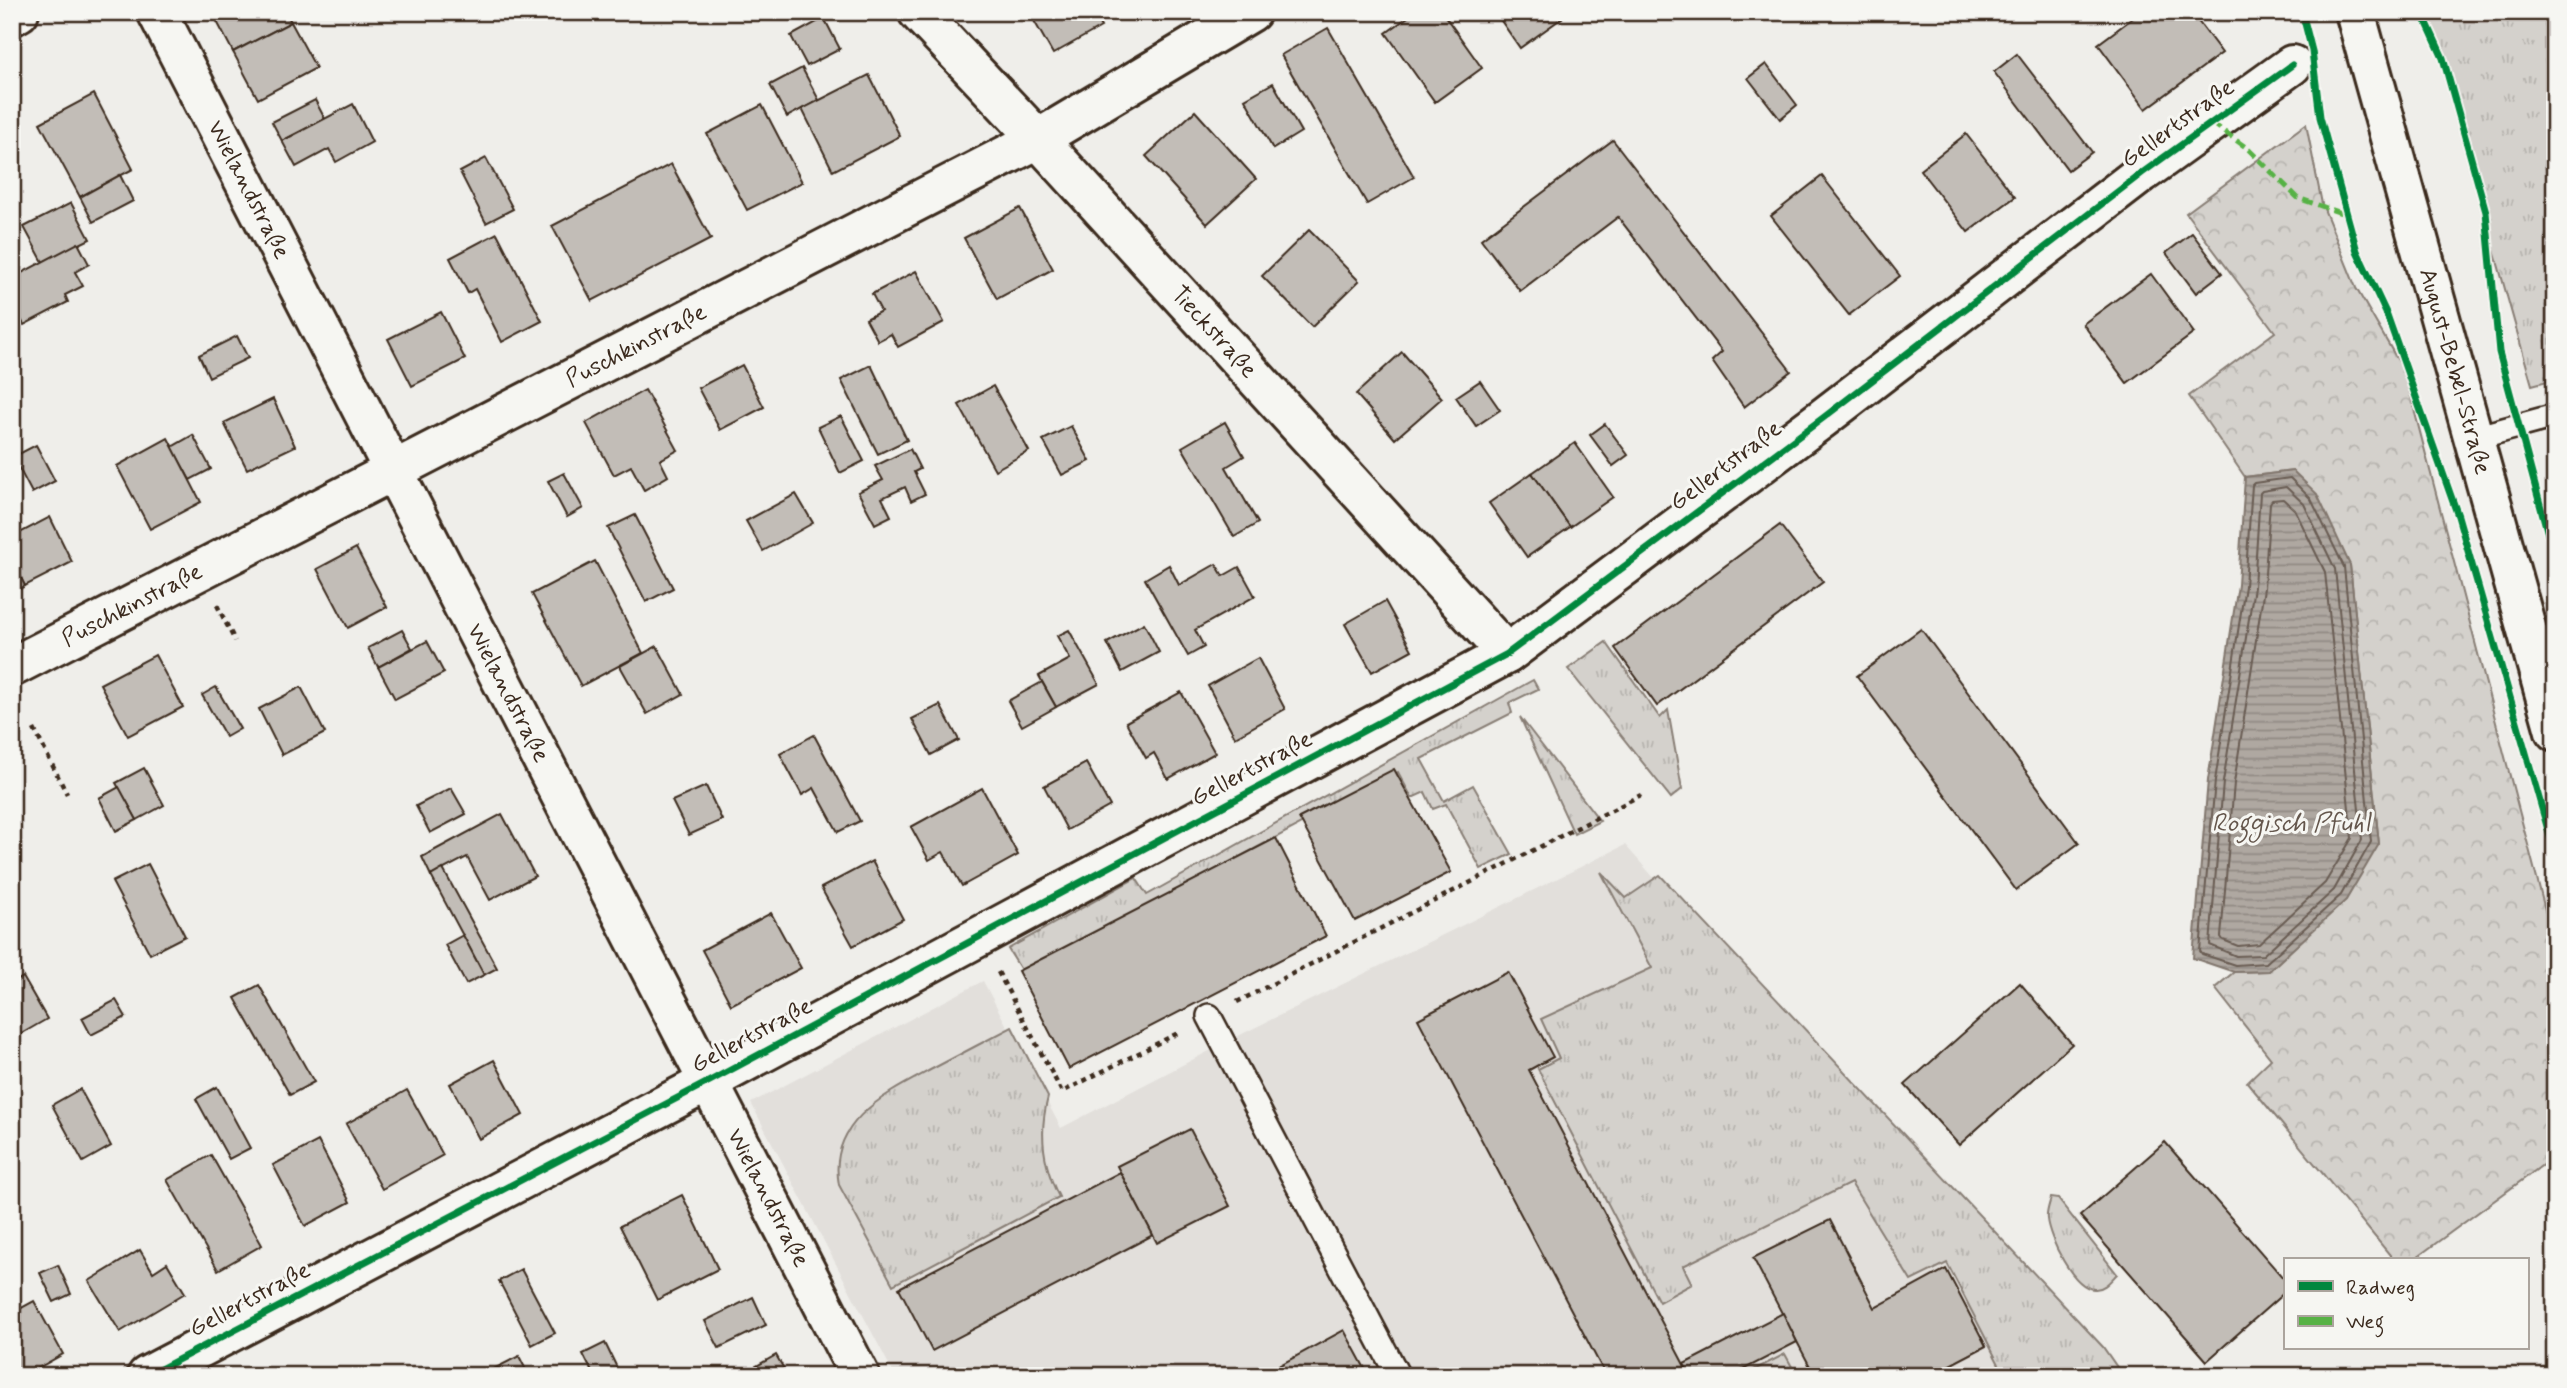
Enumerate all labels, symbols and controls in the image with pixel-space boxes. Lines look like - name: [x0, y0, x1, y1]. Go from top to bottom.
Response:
- street label: Gellertstraße: [2115, 72, 2241, 176]
- street label: Wielandstraße: [200, 115, 297, 265]
- street label: August-Bebel-Straße: [2412, 265, 2498, 478]
- street label: Tieckstraße: [1164, 279, 1264, 385]
- street label: Puschkinstraße: [560, 297, 712, 395]
- street label: Gellertstraße: [1664, 413, 1789, 518]
- street label: Puschkinstraße: [56, 556, 208, 654]
- street label: Wielandstraße: [459, 618, 557, 768]
- street label: Gellertstraße: [1186, 724, 1318, 814]
- water label: Roggisch Pfuhl: [2212, 807, 2372, 844]
- street label: Gellertstraße: [686, 991, 818, 1081]
- street label: Wielandstraße: [720, 1123, 817, 1273]
- street label: Gellertstraße: [184, 1255, 316, 1345]
- legend: [2284, 1258, 2528, 1350]
- text: Radweg: [2346, 1274, 2415, 1302]
- text: Weg: [2346, 1308, 2384, 1338]

